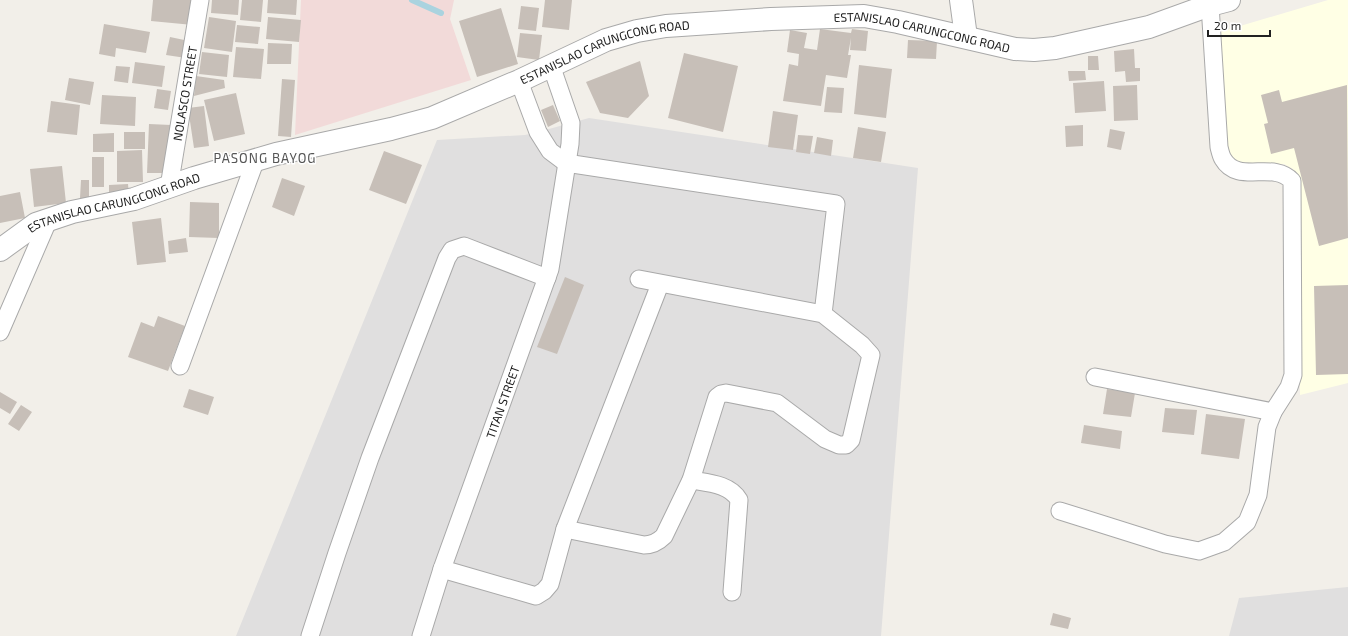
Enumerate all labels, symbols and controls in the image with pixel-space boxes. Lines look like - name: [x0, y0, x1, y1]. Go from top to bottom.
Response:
- street label: ESTANISLAO CARUNGCONG ROAD: [833, 9, 1012, 55]
- scale bar: [1208, 12, 1270, 38]
- street label: ESTANISLAO CARUNGCONG ROAD: [518, 17, 690, 87]
- text: 20 m: [1214, 18, 1241, 32]
- street label: NOLASCO STREET: [170, 45, 199, 142]
- district label: PASONG BAYOG: [213, 150, 317, 166]
- street label: ESTANISLAO CARUNGCONG ROAD: [24, 170, 201, 235]
- street label: TITAN STREET: [483, 363, 522, 440]

